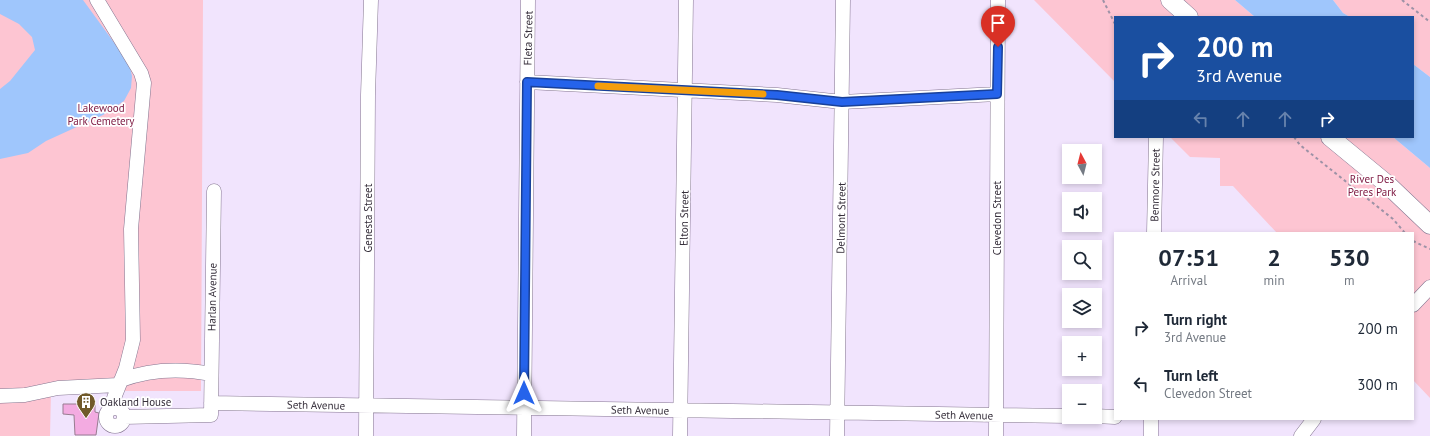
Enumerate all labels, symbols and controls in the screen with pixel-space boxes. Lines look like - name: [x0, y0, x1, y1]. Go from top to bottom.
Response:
- pin: [981, 6, 1015, 47]
- street label: Fleta Street: [521, 10, 535, 65]
- icon: arrive: [987, 12, 1009, 34]
- text: 200 m: [1196, 28, 1273, 65]
- icon: right: [1130, 32, 1182, 84]
- text: 3rd Avenue: [1196, 64, 1282, 87]
- park label: Lakewood Park Cemetery: [68, 101, 135, 128]
- icon: left: [1190, 108, 1212, 130]
- icon: ahead: [1232, 108, 1254, 130]
- icon: ahead: [1274, 108, 1296, 130]
- icon: right: [1316, 108, 1338, 130]
- north arrow: [1062, 144, 1102, 184]
- map controls: [1062, 144, 1102, 424]
- street label: Benmore Street: [1147, 148, 1163, 222]
- park label: River Des Peres Park: [1348, 172, 1397, 199]
- street label: Clevedon Street: [990, 181, 1004, 255]
- street label: Delmont Street: [833, 182, 849, 254]
- street label: Genesta Street: [361, 183, 375, 252]
- street label: Elton Street: [677, 190, 691, 246]
- button: sound: [1062, 192, 1102, 232]
- button: search: [1062, 240, 1102, 280]
- text: 07:51: [1158, 242, 1219, 273]
- text: 2: [1267, 242, 1281, 273]
- text: 530: [1329, 242, 1370, 273]
- street label: Harlan Avenue: [204, 262, 220, 331]
- text: Arrival: [1171, 272, 1207, 289]
- text: min: [1263, 272, 1285, 289]
- text: m: [1344, 272, 1355, 289]
- button: layers: [1062, 288, 1102, 328]
- text: Turn right: [1164, 310, 1227, 329]
- icon: right: [1130, 317, 1152, 339]
- text: 200 m: [1357, 319, 1398, 338]
- text: 3rd Avenue: [1164, 329, 1226, 346]
- button: +: [1062, 336, 1102, 376]
- text: Turn left: [1164, 366, 1218, 385]
- position arrow: [503, 372, 545, 414]
- icon: left: [1130, 373, 1152, 395]
- text: 300 m: [1357, 375, 1398, 394]
- button: −: [1062, 384, 1102, 424]
- text: Clevedon Street: [1164, 385, 1252, 402]
- building icon: Oakland House: [75, 391, 97, 419]
- place label: Oakland House: [100, 395, 172, 409]
- street label: Seth Avenue: [287, 397, 346, 413]
- street label: Seth Avenue: [611, 402, 670, 418]
- street label: Seth Avenue: [935, 407, 994, 423]

